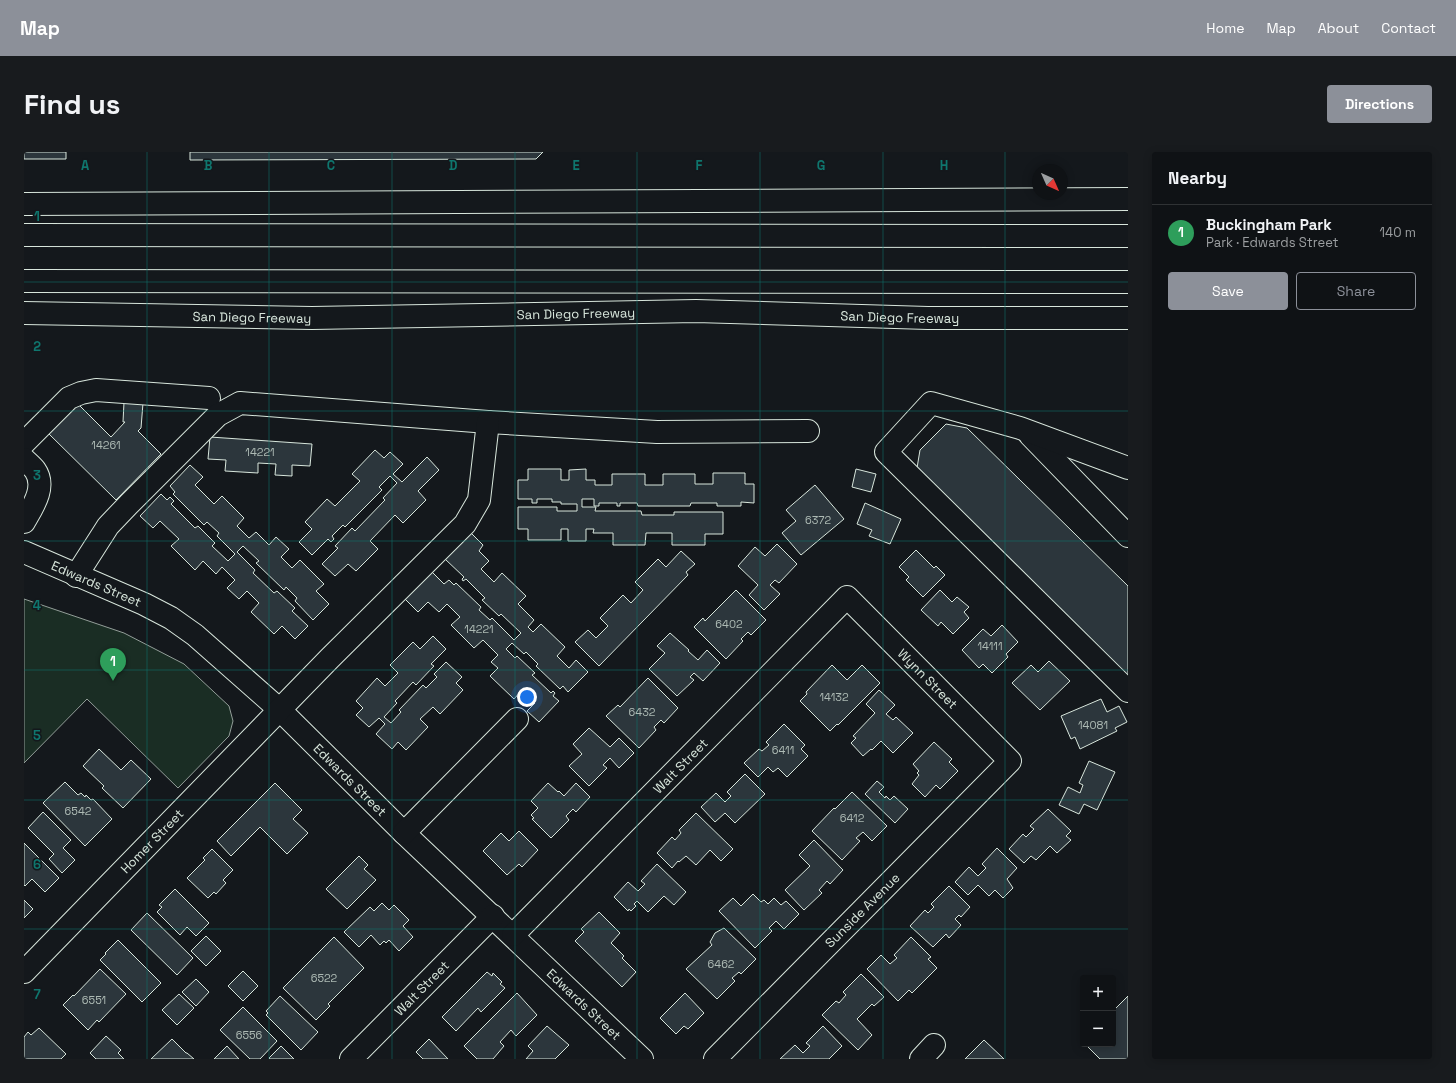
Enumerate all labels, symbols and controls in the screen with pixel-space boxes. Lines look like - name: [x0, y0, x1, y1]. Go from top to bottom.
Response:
- text: Map: [20, 16, 60, 41]
- text: Home: [1206, 19, 1244, 37]
- text: Map: [1266, 19, 1296, 37]
- text: About: [1318, 19, 1359, 37]
- text: Contact: [1381, 19, 1436, 37]
- button: Directions: [1327, 85, 1432, 123]
- text: Find us: [24, 86, 121, 122]
- text: A: [81, 157, 90, 174]
- text: B: [204, 157, 213, 174]
- text: C: [327, 157, 335, 174]
- text: D: [449, 157, 458, 174]
- text: E: [572, 157, 580, 174]
- text: F: [696, 157, 703, 174]
- text: G: [817, 157, 825, 174]
- text: H: [940, 157, 948, 174]
- north arrow: [1032, 164, 1068, 200]
- text: Nearby: [1168, 167, 1227, 189]
- text: 1: [34, 208, 40, 225]
- text: Buckingham Park: [1206, 215, 1332, 234]
- text: 1: [1178, 224, 1184, 241]
- text: 140 m: [1380, 224, 1416, 241]
- text: Park · Edwards Street: [1206, 234, 1339, 251]
- button: Save: [1168, 272, 1288, 310]
- button: Share: [1296, 272, 1416, 310]
- street label: San Diego Freeway: [516, 304, 635, 323]
- street label: San Diego Freeway: [840, 307, 959, 327]
- street label: San Diego Freeway: [192, 308, 311, 327]
- text: 2: [33, 338, 41, 355]
- house number: 14261: [91, 438, 121, 452]
- house number: 14221: [245, 445, 275, 459]
- text: 3: [33, 467, 41, 484]
- house number: 6372: [805, 513, 831, 527]
- street label: Edwards Street: [49, 557, 144, 611]
- text: 4: [33, 597, 41, 614]
- house number: 6402: [715, 617, 743, 631]
- house number: 14221: [464, 622, 494, 636]
- house number: 14111: [978, 639, 1003, 653]
- street label: Wynn Street: [894, 645, 961, 713]
- pin: 1: [100, 648, 126, 681]
- your location: [517, 687, 537, 707]
- house number: 14132: [819, 690, 849, 704]
- house number: 6432: [629, 705, 656, 719]
- house number: 14081: [1078, 718, 1108, 732]
- text: 5: [33, 727, 41, 744]
- street label: Walt Street: [650, 735, 712, 797]
- street label: Edwards Street: [310, 740, 390, 820]
- house number: 6411: [772, 743, 794, 757]
- house number: 6542: [65, 804, 92, 818]
- street label: Homer Street: [117, 805, 187, 877]
- house number: 6412: [840, 811, 865, 825]
- text: 6: [33, 856, 41, 873]
- street label: Sunside Avenue: [821, 869, 903, 951]
- street label: Walt Street: [391, 957, 453, 1020]
- house number: 6462: [708, 957, 735, 971]
- street label: Edwards Street: [543, 965, 625, 1044]
- house number: 6522: [311, 971, 338, 985]
- map controls: [1080, 975, 1116, 1047]
- button: +: [1080, 975, 1116, 1011]
- text: 7: [33, 986, 41, 1003]
- house number: 6551: [82, 993, 106, 1007]
- button: −: [1080, 1011, 1116, 1047]
- house number: 6556: [236, 1028, 263, 1042]

